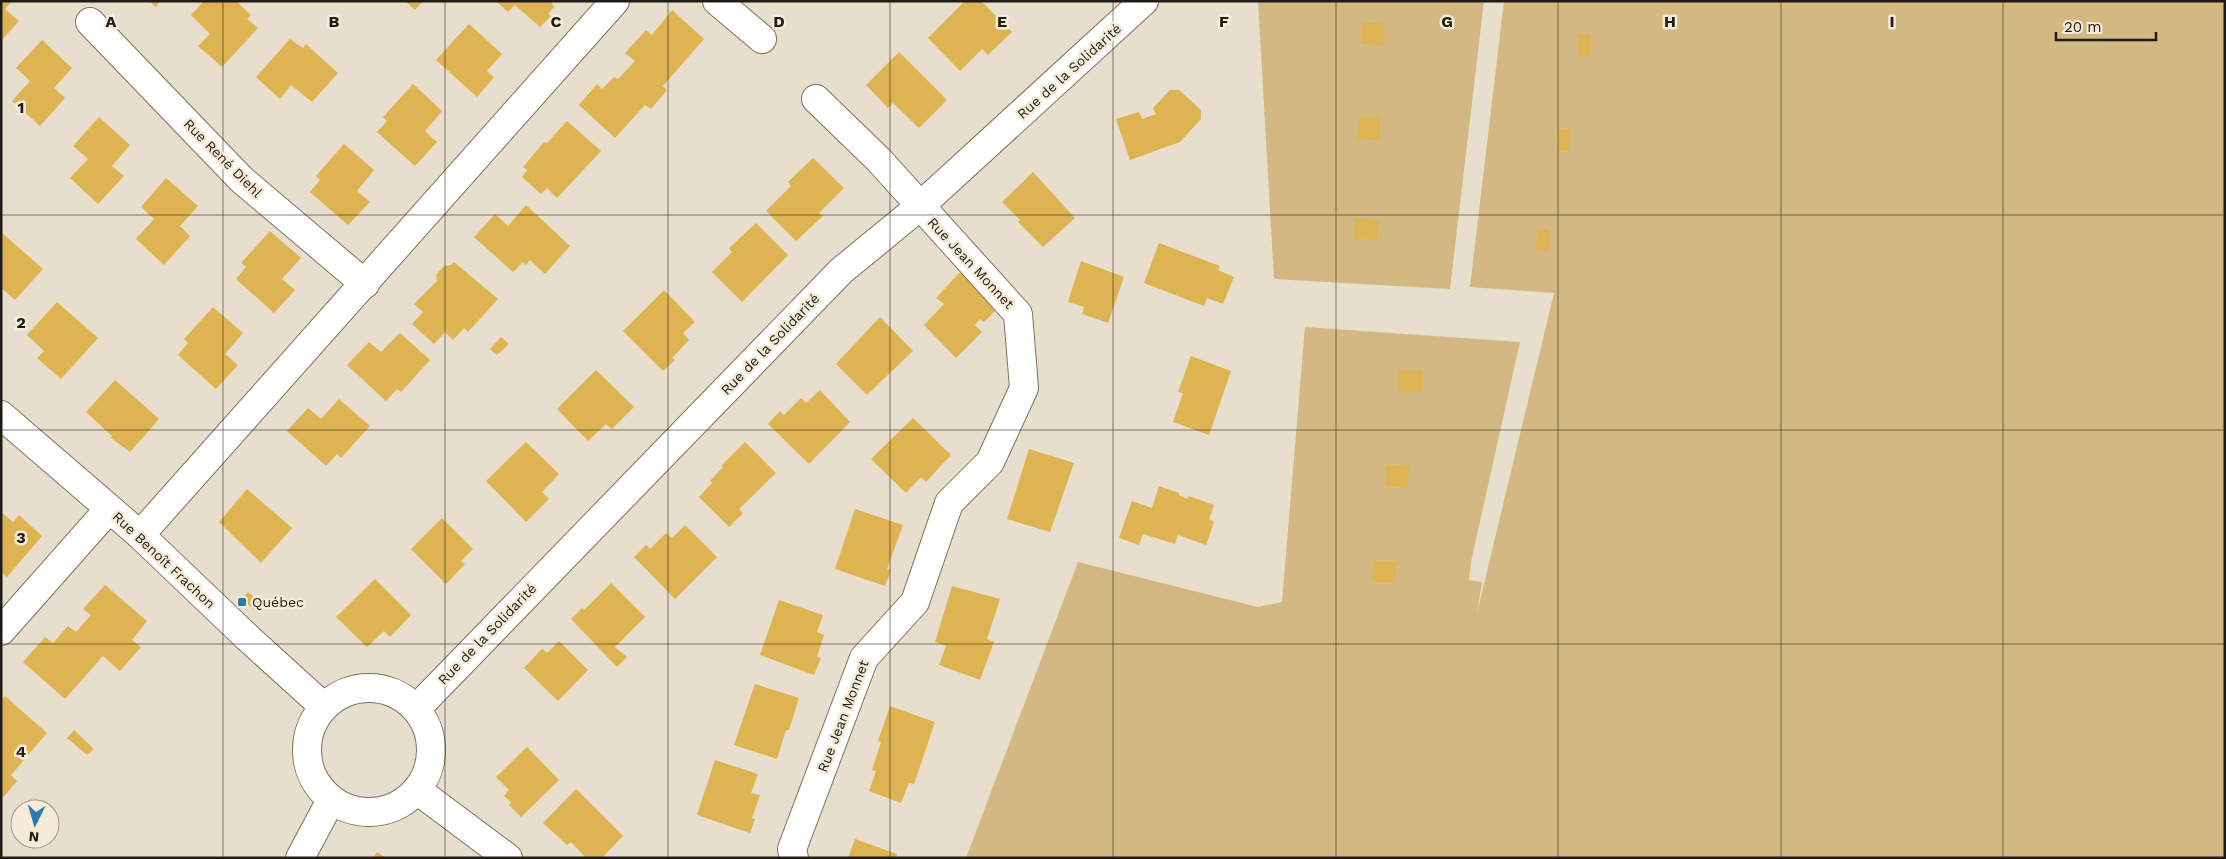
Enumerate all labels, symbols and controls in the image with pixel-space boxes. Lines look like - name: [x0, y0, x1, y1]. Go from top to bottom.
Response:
- scale bar: [2056, 10, 2156, 42]
- text: A: [106, 12, 117, 31]
- text: B: [329, 12, 340, 31]
- text: C: [551, 12, 562, 31]
- text: D: [773, 12, 785, 31]
- text: E: [997, 12, 1007, 31]
- text: F: [1219, 12, 1229, 31]
- text: G: [1441, 12, 1453, 31]
- text: H: [1664, 12, 1676, 31]
- text: I: [1889, 12, 1895, 31]
- text: 20 m: [2064, 18, 2102, 36]
- street label: Rue de la Solidarité: [1014, 20, 1124, 122]
- text: 1: [18, 98, 24, 117]
- street label: Rue René Diehl: [181, 116, 266, 201]
- street label: Rue Jean Monnet: [925, 214, 1017, 312]
- street label: Rue de la Solidarité: [718, 290, 822, 398]
- text: 2: [16, 313, 26, 332]
- street label: Rue Benoît Frachon: [109, 508, 219, 612]
- text: 3: [16, 528, 26, 547]
- street label: Rue de la Solidarité: [435, 580, 539, 688]
- place label: Québec: [252, 594, 304, 610]
- marker: Québec: [236, 596, 248, 608]
- street label: Rue Jean Monnet: [814, 658, 872, 774]
- text: 4: [16, 742, 26, 761]
- north arrow: [10, 799, 60, 849]
- text: N: [28, 829, 40, 845]

